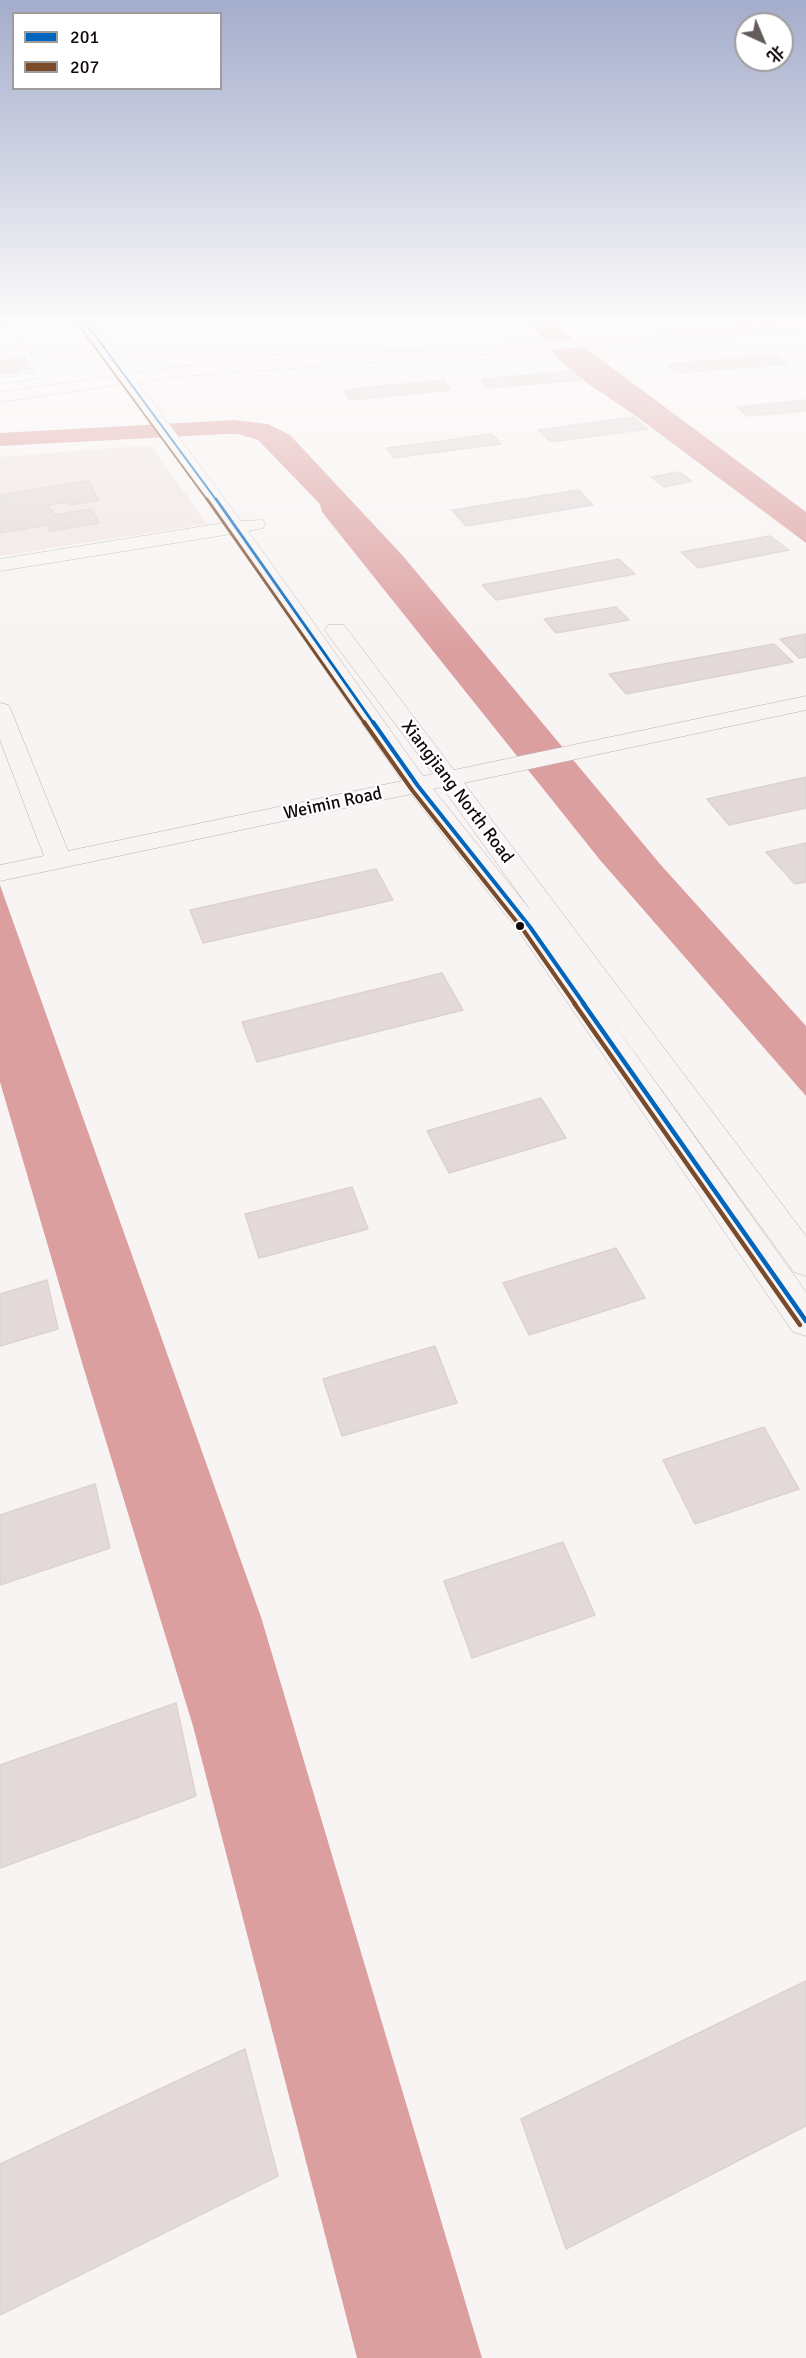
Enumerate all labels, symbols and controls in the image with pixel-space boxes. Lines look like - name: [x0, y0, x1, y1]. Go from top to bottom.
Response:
- legend: [12, 12, 222, 90]
- north arrow: [734, 12, 794, 72]
- text: 201: [70, 26, 99, 48]
- text: 北: [762, 41, 788, 66]
- text: 207: [70, 56, 99, 78]
- street label: Xiangjiang North Road: [396, 716, 518, 868]
- street label: Weimin Road: [282, 783, 384, 825]
- unlabelled marker: [514, 920, 526, 932]

